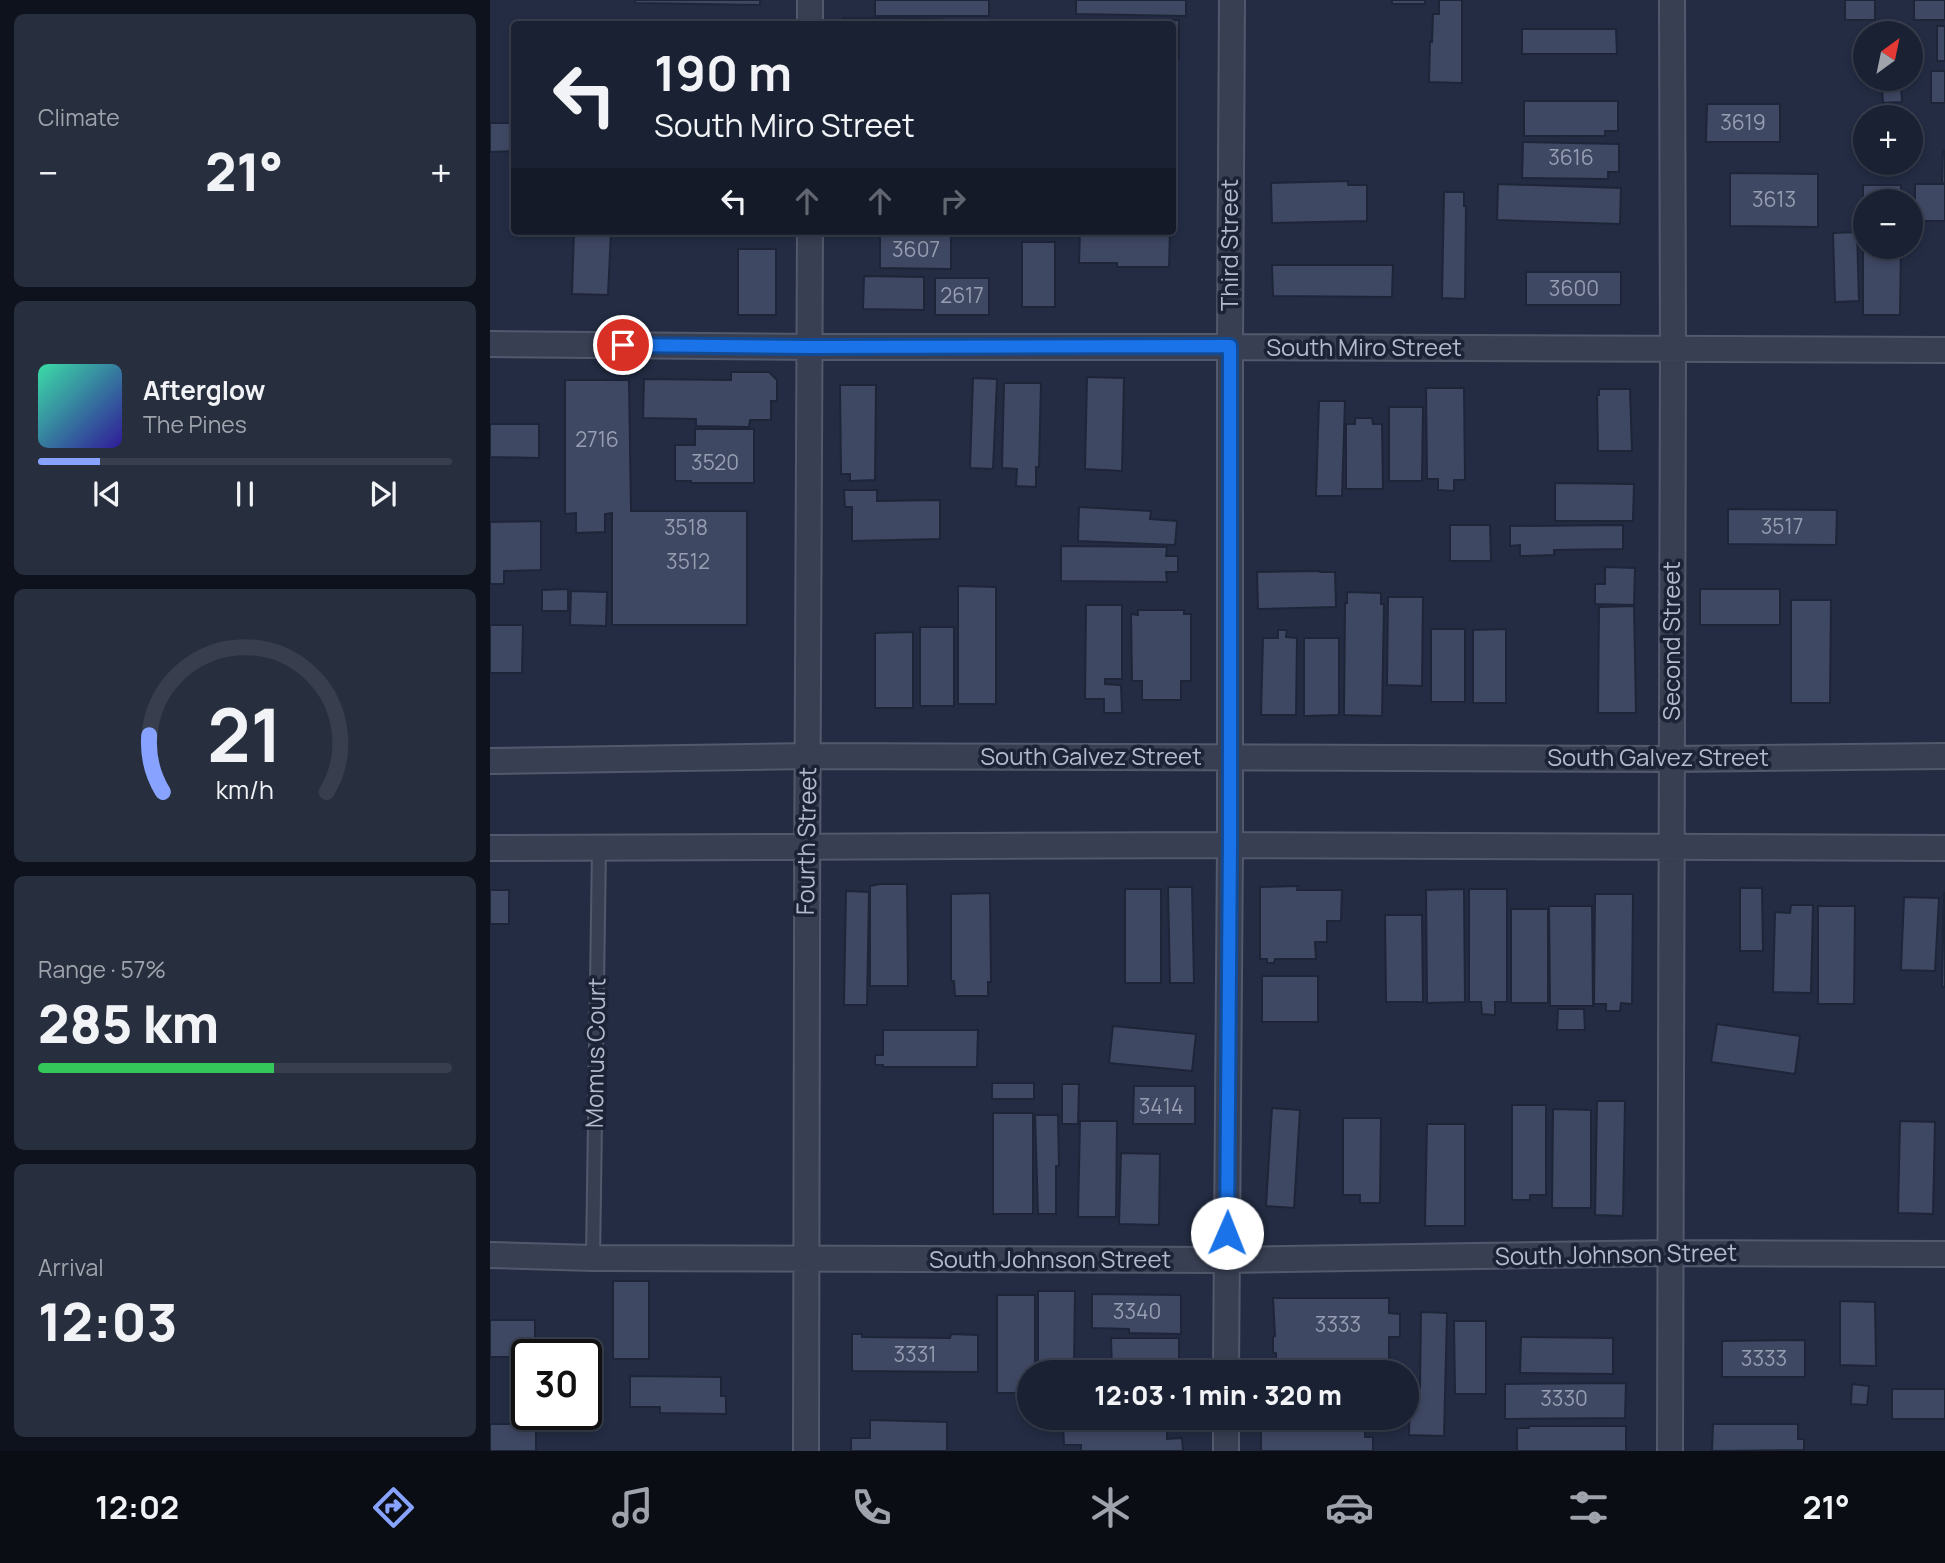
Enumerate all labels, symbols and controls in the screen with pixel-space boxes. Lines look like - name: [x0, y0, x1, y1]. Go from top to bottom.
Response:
- north arrow: [1853, 21, 1923, 91]
- map controls: [1853, 21, 1923, 259]
- text: 190 m: [654, 39, 792, 106]
- icon: left: [539, 49, 630, 140]
- text: Climate: [38, 101, 120, 133]
- text: South Miro Street: [654, 103, 915, 147]
- button: +: [1853, 105, 1923, 175]
- house number: 3619: [1720, 108, 1766, 136]
- text: 21°: [205, 136, 284, 207]
- house number: 3616: [1548, 143, 1594, 171]
- text: −: [38, 146, 59, 198]
- text: +: [430, 146, 452, 198]
- street label: Third Street: [1212, 179, 1245, 311]
- icon: left: [715, 182, 753, 220]
- icon: ahead: [788, 182, 826, 220]
- icon: ahead: [861, 182, 899, 220]
- icon: right: [934, 182, 972, 220]
- house number: 3613: [1752, 185, 1796, 213]
- button: −: [1853, 189, 1923, 259]
- house number: 3607: [892, 235, 940, 263]
- house number: 3600: [1549, 274, 1599, 302]
- house number: 2617: [940, 281, 984, 309]
- pin: [593, 315, 653, 375]
- icon: arrive: [604, 326, 642, 364]
- street label: South Miro Street: [1266, 330, 1462, 363]
- text: Afterglow: [143, 372, 265, 408]
- text: The Pines: [143, 408, 247, 440]
- house number: 2716: [575, 425, 619, 453]
- house number: 3520: [691, 448, 739, 476]
- icon: previous: [88, 475, 126, 513]
- icon: pause: [226, 475, 264, 513]
- icon: next: [364, 475, 402, 513]
- house number: 3517: [1761, 512, 1803, 540]
- house number: 3518: [664, 513, 708, 541]
- house number: 3512: [666, 547, 710, 575]
- street label: Second Street: [1654, 561, 1687, 721]
- text: 21: [207, 684, 283, 784]
- street label: South Galvez Street: [980, 739, 1202, 772]
- street label: South Galvez Street: [1547, 740, 1769, 773]
- street label: Fourth Street: [788, 767, 823, 915]
- text: km/h: [216, 771, 274, 806]
- text: Range · 57%: [38, 953, 166, 985]
- street label: Momus Court: [577, 978, 612, 1128]
- text: 285 km: [38, 988, 219, 1059]
- house number: 3414: [1139, 1092, 1183, 1120]
- position arrow: [1190, 1196, 1264, 1270]
- street label: South Johnson Street: [1495, 1235, 1737, 1272]
- street label: South Johnson Street: [929, 1242, 1171, 1275]
- text: Arrival: [38, 1251, 104, 1283]
- text: 12:03: [38, 1286, 177, 1357]
- house number: 3340: [1113, 1297, 1161, 1325]
- house number: 3333: [1315, 1310, 1361, 1338]
- speed limit sign: 30: [511, 1339, 602, 1430]
- house number: 3331: [893, 1340, 937, 1368]
- house number: 3333: [1741, 1344, 1787, 1372]
- text: 12:03 · 1 min · 320 m: [1094, 1377, 1342, 1413]
- house number: 3330: [1540, 1384, 1588, 1412]
- icon: directions: [369, 1483, 418, 1532]
- icon: music: [608, 1483, 657, 1532]
- icon: phone: [847, 1483, 896, 1532]
- icon: climate: [1086, 1483, 1135, 1532]
- icon: car: [1325, 1483, 1374, 1532]
- icon: filters: [1564, 1483, 1613, 1532]
- text: 12:02: [95, 1485, 179, 1529]
- text: 21°: [1802, 1485, 1850, 1529]

